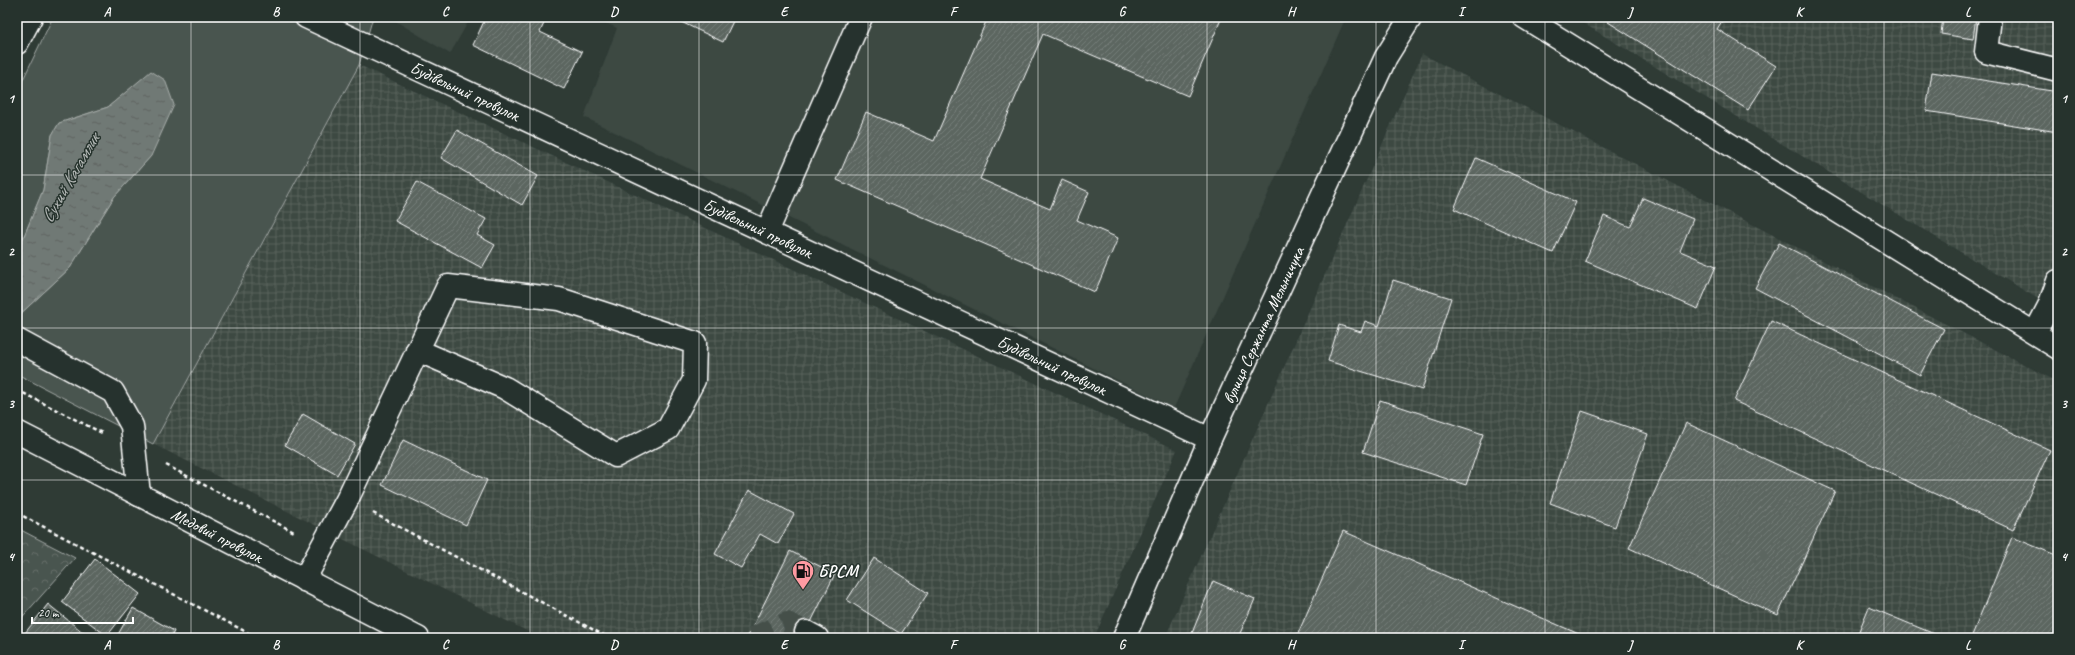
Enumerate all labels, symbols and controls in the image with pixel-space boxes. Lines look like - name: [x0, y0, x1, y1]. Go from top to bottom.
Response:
- text: A: [104, 4, 112, 20]
- text: B: [273, 4, 281, 20]
- text: C: [442, 4, 450, 20]
- text: D: [610, 4, 619, 20]
- text: E: [781, 4, 790, 20]
- text: F: [950, 4, 959, 20]
- text: G: [1119, 4, 1127, 20]
- text: H: [1287, 4, 1297, 20]
- text: I: [1458, 4, 1467, 20]
- text: J: [1627, 4, 1634, 20]
- text: K: [1796, 4, 1806, 20]
- text: L: [1965, 4, 1972, 20]
- street label: Будівельний провулок: [407, 57, 524, 127]
- text: 1: [8, 91, 16, 107]
- text: 1: [2061, 91, 2069, 107]
- water label: Сухий Кагамлик: [36, 127, 106, 226]
- street label: Будівельний провулок: [700, 194, 817, 264]
- street label: вулиця Сержанта Мельничука: [1218, 242, 1310, 407]
- text: 2: [8, 244, 15, 260]
- text: 2: [2061, 244, 2068, 260]
- street label: Будівельний провулок: [994, 331, 1111, 401]
- text: 3: [8, 396, 15, 412]
- text: 3: [2061, 396, 2068, 412]
- street label: Медовий провулок: [168, 503, 268, 568]
- text: 4: [8, 549, 16, 565]
- text: 4: [2061, 549, 2069, 565]
- fuel station icon: БРСМ: [790, 558, 816, 591]
- place label: БРСМ: [818, 561, 860, 582]
- scale bar: [32, 599, 133, 625]
- text: 20 m: [38, 605, 60, 621]
- text: A: [104, 637, 112, 653]
- text: B: [273, 637, 281, 653]
- text: C: [442, 637, 450, 653]
- text: D: [610, 637, 619, 653]
- text: E: [781, 637, 790, 653]
- text: F: [950, 637, 959, 653]
- text: G: [1119, 637, 1127, 653]
- text: H: [1287, 637, 1297, 653]
- text: I: [1458, 637, 1467, 653]
- text: J: [1627, 637, 1634, 653]
- text: K: [1796, 637, 1806, 653]
- text: L: [1965, 637, 1972, 653]

